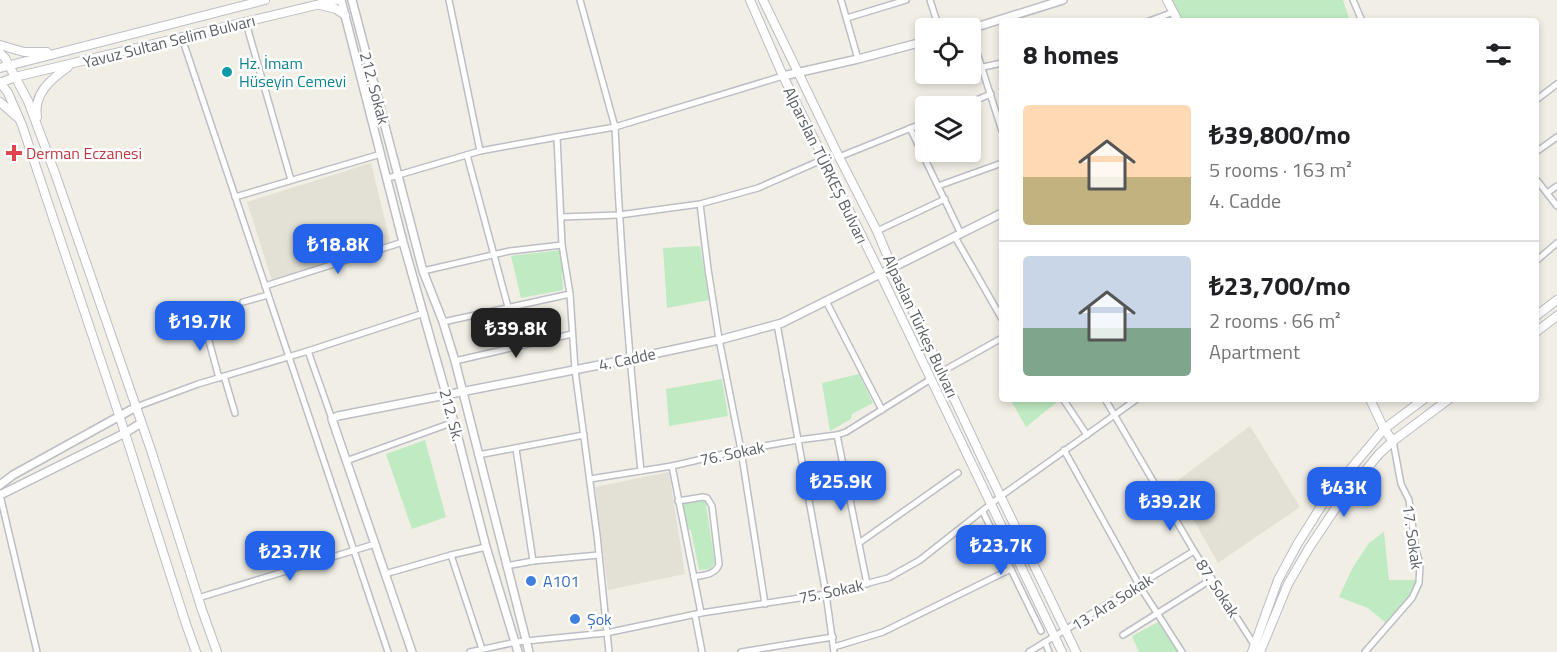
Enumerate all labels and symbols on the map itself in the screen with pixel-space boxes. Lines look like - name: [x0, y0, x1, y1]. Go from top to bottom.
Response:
- street label: Yavuz Sultan Selim Bulvarı: [80, 8, 258, 74]
- street label: 212. Sokak: [354, 49, 396, 127]
- place label: Hz. İmam Hüseyin Cemevi: [239, 51, 346, 93]
- marker: Hz. İmam Hüseyin Cemevi: [220, 65, 234, 79]
- street label: Alparslan TÜRKEŞ Bulvarı: [778, 83, 874, 247]
- place label: Derman Eczanesi: [26, 141, 142, 165]
- marker: Derman Eczanesi: [7, 146, 21, 160]
- pin: ₺18.8K: [289, 224, 387, 275]
- street label: Alpaslan Türkeş Bulvarı: [877, 251, 965, 401]
- pin: ₺19.7K: [151, 301, 249, 352]
- pin: ₺39.8K: [467, 308, 565, 359]
- street label: 4. Cadde: [596, 341, 658, 377]
- street label: 212. Sk.: [433, 386, 471, 444]
- street label: 76. Sokak: [698, 434, 767, 472]
- pin: ₺25.9K: [792, 461, 890, 512]
- pin: ₺43K: [1308, 467, 1380, 518]
- pin: ₺39.2K: [1121, 481, 1219, 532]
- street label: 17. Sokak: [1397, 503, 1429, 571]
- pin: ₺23.7K: [952, 525, 1050, 576]
- pin: ₺23.7K: [241, 531, 339, 582]
- street label: 87. Sokak: [1190, 554, 1246, 622]
- street label: 13. Ara Sokak: [1067, 567, 1158, 637]
- place label: A101: [543, 569, 579, 593]
- street label: 75. Sokak: [797, 572, 866, 610]
- marker: A101: [524, 574, 538, 588]
- place label: Şok: [587, 607, 612, 631]
- marker: Şok: [568, 612, 582, 626]

